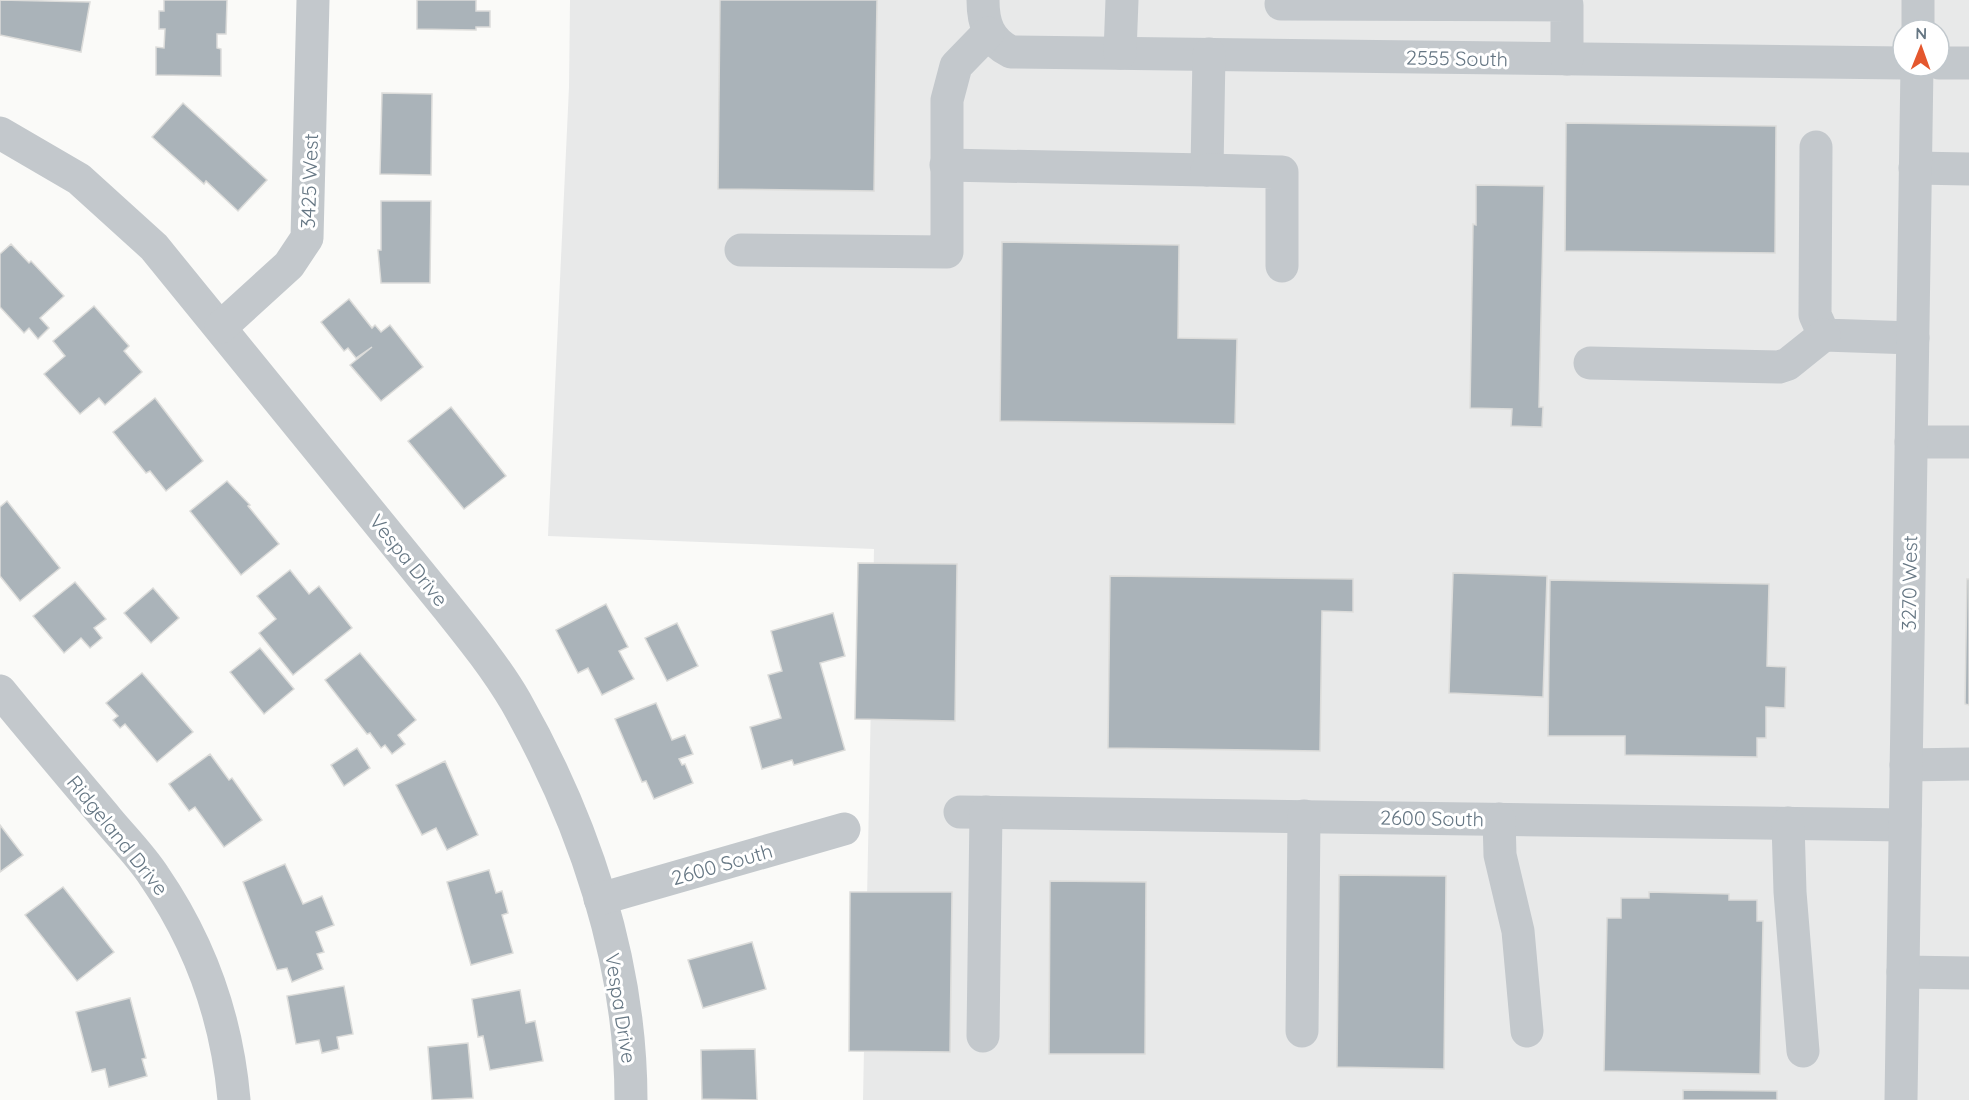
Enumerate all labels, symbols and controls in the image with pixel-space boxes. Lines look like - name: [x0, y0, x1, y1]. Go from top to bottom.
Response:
- north arrow: [1891, 18, 1951, 78]
- text: N: [1915, 23, 1927, 43]
- street label: 2555 South: [1406, 45, 1508, 71]
- street label: 3425 West: [295, 133, 323, 229]
- street label: Vespa Drive: [364, 509, 454, 611]
- street label: 3270 West: [1896, 535, 1922, 631]
- street label: Ridgeland Drive: [62, 770, 174, 900]
- street label: 2600 South: [1380, 805, 1484, 831]
- street label: 2600 South: [669, 838, 775, 890]
- street label: Vespa Drive: [600, 951, 642, 1065]

